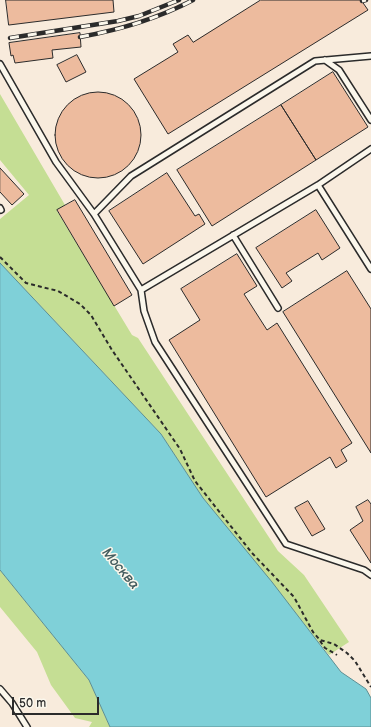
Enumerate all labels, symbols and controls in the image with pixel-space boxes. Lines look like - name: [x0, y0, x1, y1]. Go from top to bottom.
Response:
- water label: Москва: [98, 545, 142, 593]
- scale bar: [14, 689, 101, 715]
- text: 50 m: [19, 696, 46, 711]

